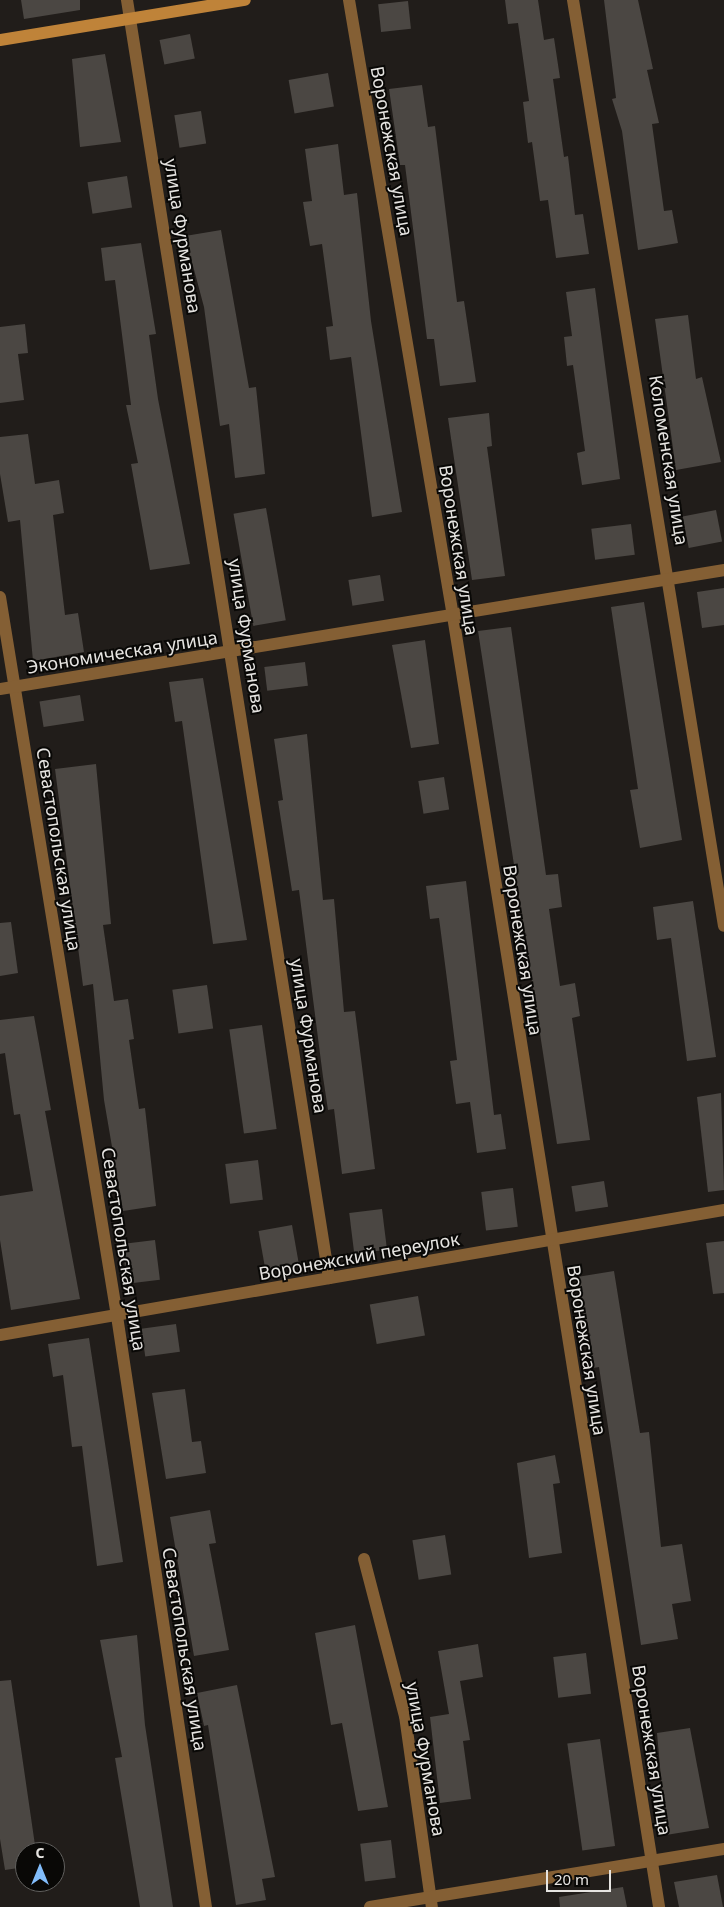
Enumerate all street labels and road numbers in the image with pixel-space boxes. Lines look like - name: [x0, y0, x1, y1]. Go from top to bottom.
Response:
- street label: Воронежская улица: [366, 64, 418, 238]
- street label: улица Фурманова: [160, 157, 206, 315]
- street label: Коломенская улица: [645, 373, 693, 547]
- street label: Воронежская улица: [435, 463, 483, 637]
- street label: улица Фурманова: [224, 557, 270, 715]
- street label: Экономическая улица: [25, 626, 219, 678]
- street label: Севастопольская улица: [32, 746, 86, 952]
- street label: Воронежская улица: [499, 863, 547, 1037]
- street label: улица Фурманова: [286, 957, 332, 1115]
- street label: Севастопольская улица: [97, 1146, 151, 1352]
- street label: Воронежский переулок: [257, 1228, 461, 1284]
- street label: Воронежская улица: [563, 1263, 611, 1437]
- street label: Севастопольская улица: [158, 1546, 212, 1752]
- street label: Воронежская улица: [628, 1663, 676, 1837]
- street label: улица Фурманова: [402, 1680, 450, 1838]

